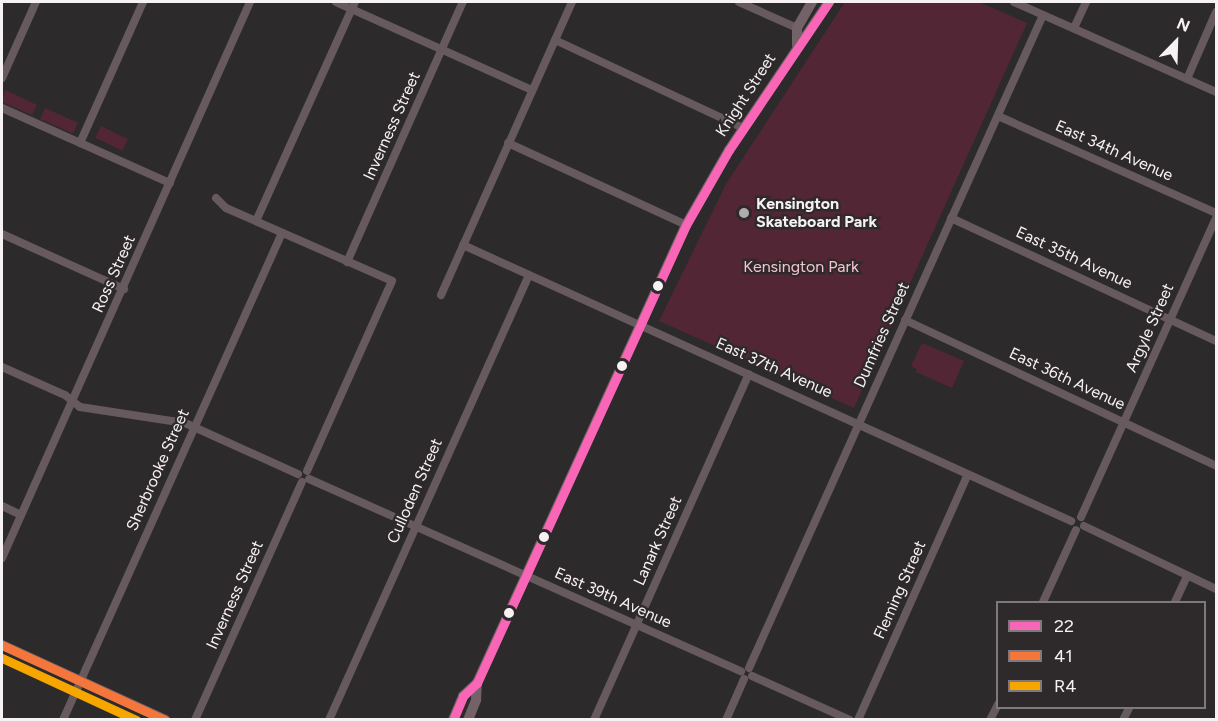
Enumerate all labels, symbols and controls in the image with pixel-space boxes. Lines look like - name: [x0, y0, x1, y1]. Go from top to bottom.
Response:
- north arrow: [1146, 12, 1206, 72]
- text: N: [1174, 14, 1193, 36]
- street label: Knight Street: [712, 50, 780, 140]
- street label: Inverness Street: [359, 69, 425, 183]
- street label: East 34th Avenue: [1052, 116, 1176, 186]
- place label: Kensington Skateboard Park: [756, 194, 877, 232]
- marker: Kensington Skateboard Park: [737, 206, 751, 220]
- street label: East 35th Avenue: [1013, 223, 1135, 293]
- street label: Ross Street: [88, 232, 140, 316]
- park label: Kensington Park: [743, 257, 859, 277]
- street label: Dumfries Street: [850, 279, 914, 391]
- unlabelled marker: [652, 280, 664, 292]
- street label: Argyle Street: [1122, 281, 1178, 375]
- street label: East 37th Avenue: [713, 334, 835, 402]
- street label: East 36th Avenue: [1006, 344, 1128, 414]
- unlabelled marker: [616, 360, 628, 372]
- street label: Sherbrooke Street: [123, 406, 193, 534]
- street label: Culloden Street: [383, 436, 447, 546]
- street label: Lanark Street: [630, 493, 686, 589]
- unlabelled marker: [538, 531, 550, 543]
- street label: Inverness Street: [202, 538, 268, 652]
- street label: Fleming Street: [870, 538, 930, 642]
- street label: East 39th Avenue: [552, 564, 674, 632]
- legend: [996, 601, 1206, 709]
- unlabelled marker: [503, 607, 515, 619]
- text: 22: [1054, 615, 1074, 637]
- text: 41: [1054, 645, 1073, 667]
- text: R4: [1054, 675, 1076, 697]

